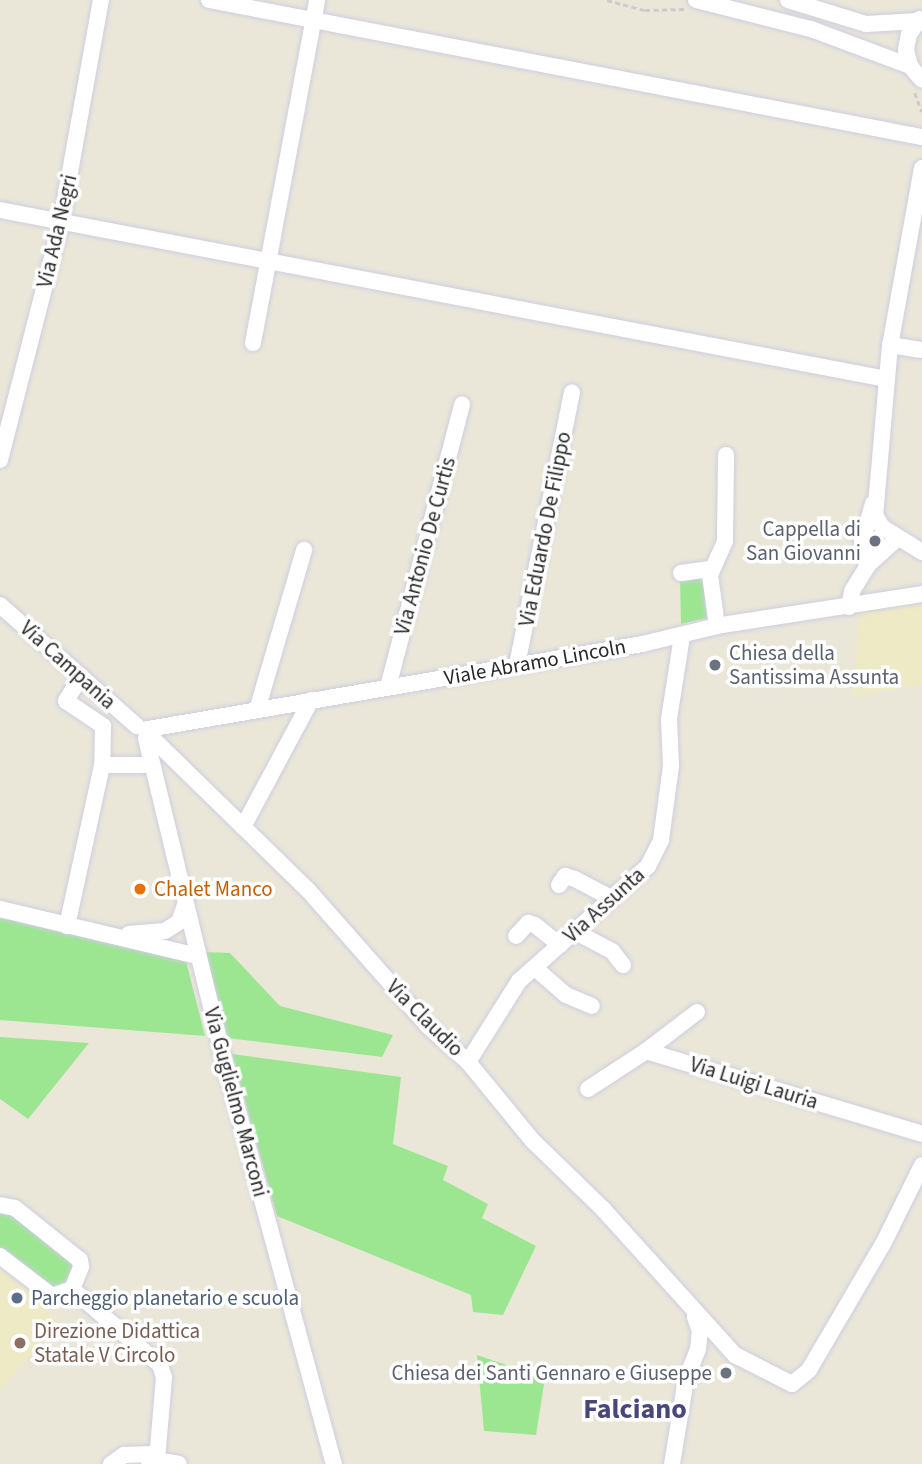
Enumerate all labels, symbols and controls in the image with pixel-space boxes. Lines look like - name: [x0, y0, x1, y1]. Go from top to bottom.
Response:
- street label: Via Ada Negri: [32, 172, 82, 290]
- street label: Via Eduardo De Filippo: [514, 429, 576, 629]
- street label: Via Antonio De Curtis: [389, 454, 461, 638]
- place label: Cappella di San Giovanni: [746, 516, 861, 566]
- marker: Cappella di San Giovanni: [867, 533, 883, 549]
- street label: Via Campania: [15, 616, 121, 714]
- street label: Viale Abramo Lincoln: [442, 634, 628, 690]
- place label: Chiesa della Santissima Assunta: [729, 640, 899, 690]
- marker: Chiesa della Santissima Assunta: [707, 657, 723, 673]
- street label: Via Assunta: [558, 862, 650, 948]
- place label: Chalet Manco: [154, 876, 273, 902]
- marker: Chalet Manco: [132, 881, 148, 897]
- street label: Via Claudio: [381, 974, 469, 1062]
- street label: Via Guglielmo Marconi: [199, 1005, 273, 1199]
- street label: Via Luigi Lauria: [687, 1052, 821, 1114]
- place label: Parcheggio planetario e scuola: [31, 1285, 299, 1311]
- marker: Parcheggio planetario e scuola: [9, 1290, 25, 1306]
- place label: Direzione Didattica Statale V Circolo: [34, 1318, 200, 1368]
- marker: Direzione Didattica Statale V Circolo: [12, 1335, 28, 1351]
- place label: Chiesa dei Santi Gennaro e Giuseppe: [392, 1360, 712, 1386]
- marker: Chiesa dei Santi Gennaro e Giuseppe: [718, 1365, 734, 1381]
- district label: Falciano: [583, 1392, 687, 1426]

